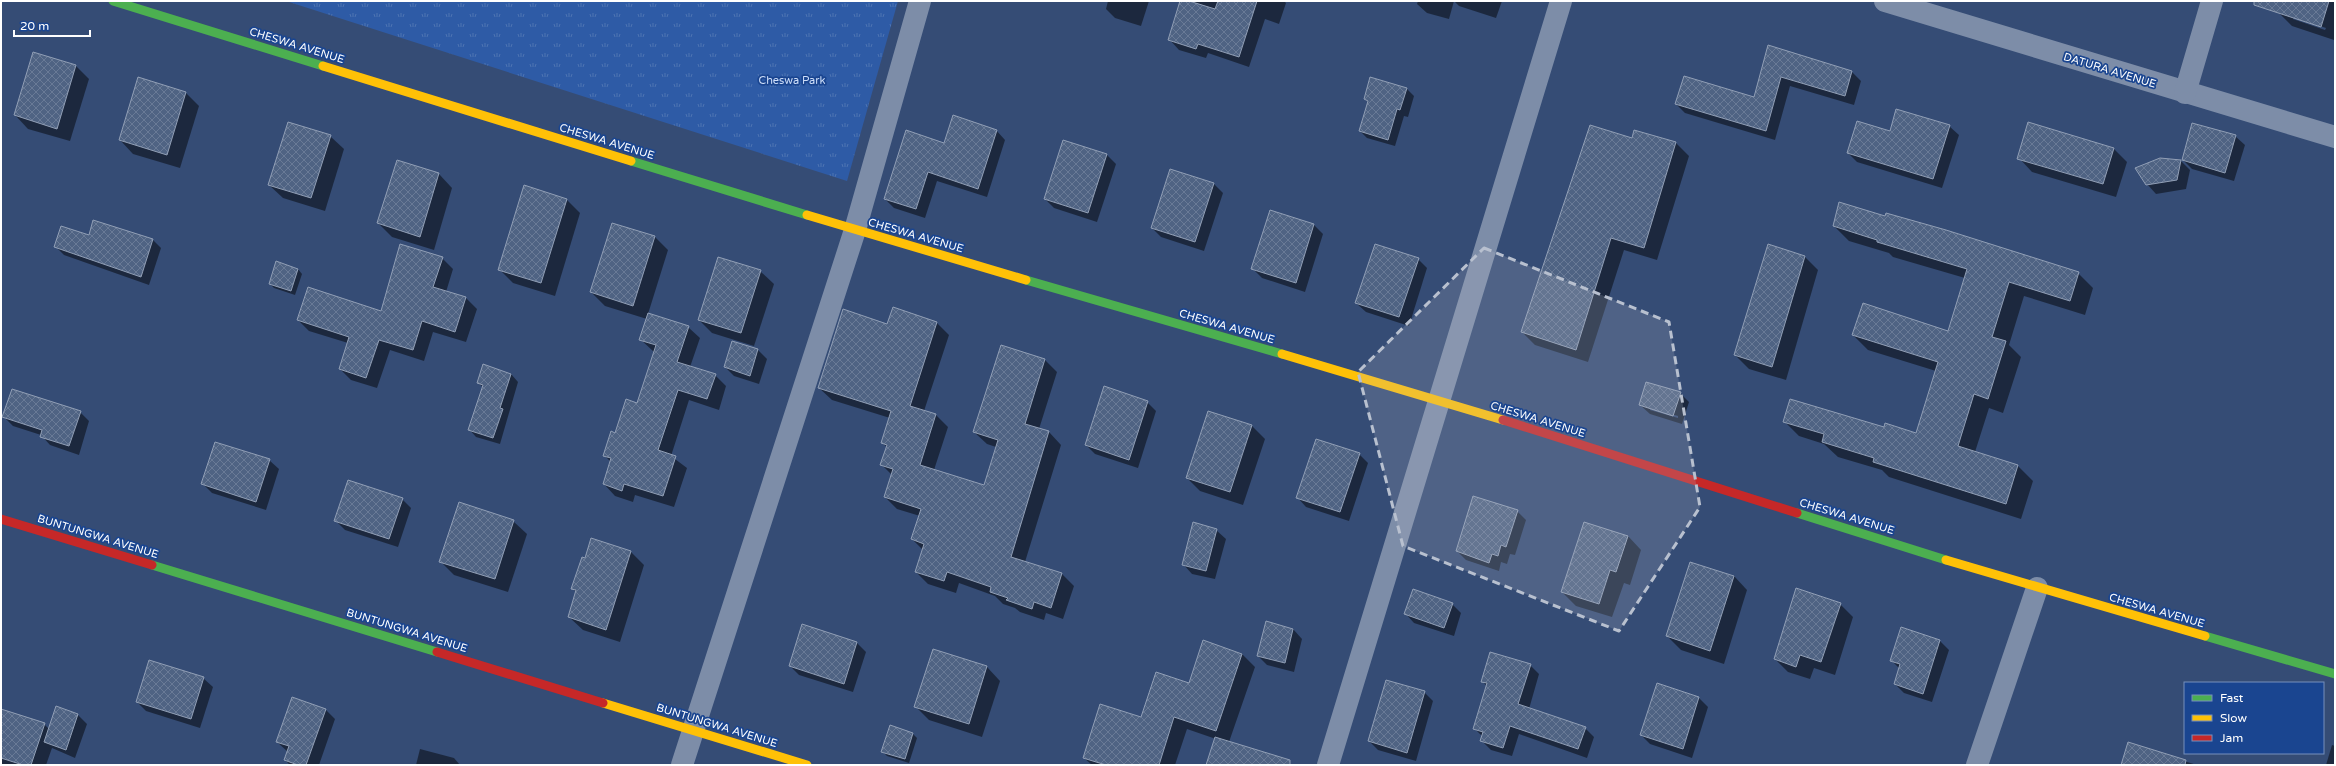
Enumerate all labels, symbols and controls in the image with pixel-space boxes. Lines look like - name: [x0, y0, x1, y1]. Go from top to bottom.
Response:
- scale bar: [14, 12, 90, 38]
- text: 20 m: [20, 19, 49, 33]
- street label: CHESWA AVENUE: [248, 25, 346, 66]
- street label: DATURA AVENUE: [2062, 50, 2158, 91]
- park label: Cheswa Park: [759, 74, 826, 87]
- street label: CHESWA AVENUE: [558, 121, 656, 162]
- street label: CHESWA AVENUE: [867, 216, 965, 255]
- street label: CHESWA AVENUE: [1178, 307, 1276, 346]
- street label: CHESWA AVENUE: [1489, 399, 1587, 440]
- street label: CHESWA AVENUE: [1798, 496, 1896, 537]
- street label: BUNTUNGWA AVENUE: [36, 512, 160, 561]
- street label: CHESWA AVENUE: [2108, 591, 2206, 630]
- street label: BUNTUNGWA AVENUE: [345, 606, 469, 655]
- legend: [2184, 682, 2324, 754]
- text: Fast: [2220, 691, 2244, 705]
- street label: BUNTUNGWA AVENUE: [655, 701, 779, 750]
- text: Slow: [2220, 711, 2247, 725]
- text: Jam: [2220, 731, 2243, 745]

